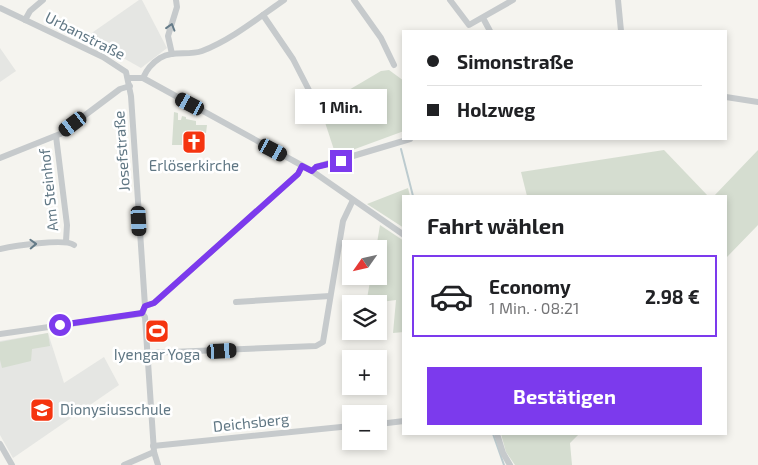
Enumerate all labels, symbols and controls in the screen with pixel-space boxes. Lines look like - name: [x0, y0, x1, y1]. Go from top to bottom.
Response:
- street label: Urbanstraße: [42, 7, 128, 63]
- one-way arrow: [166, 23, 176, 31]
- text: Simonstraße: [457, 50, 574, 73]
- callout: 1 Min.: [295, 89, 387, 124]
- car: [173, 90, 206, 118]
- text: 1 Min.: [320, 97, 362, 116]
- text: Holzweg: [457, 98, 535, 121]
- car: [56, 109, 89, 139]
- street label: Josefstraße: [109, 110, 133, 192]
- church icon: Erlöserkirche: [181, 129, 207, 155]
- car: [256, 136, 289, 164]
- street label: Am Steinhof: [35, 147, 61, 232]
- route end: [330, 150, 352, 172]
- place label: Erlöserkirche: [149, 156, 239, 174]
- car: [130, 206, 147, 236]
- text: Fahrt wählen: [427, 212, 565, 238]
- one-way arrow: [29, 239, 37, 250]
- north arrow: [342, 240, 388, 285]
- map controls: [342, 240, 387, 450]
- icon: car: [429, 274, 474, 319]
- text: Economy: [489, 275, 571, 298]
- text: 2.98 €: [645, 285, 700, 308]
- button: layers: [342, 295, 387, 340]
- text: 1 Min. · 08:21: [489, 298, 579, 317]
- route start: [49, 314, 71, 336]
- sports icon: Iyengar Yoga: [144, 318, 170, 344]
- car: [206, 343, 237, 359]
- place label: Iyengar Yoga: [114, 345, 200, 363]
- button: +: [342, 350, 387, 395]
- button: Bestätigen: [427, 367, 702, 425]
- school or university icon: Dionysiusschule: [29, 397, 55, 423]
- place label: Dionysiusschule: [60, 400, 171, 418]
- button: −: [342, 405, 387, 450]
- street label: Deichsberg: [212, 409, 290, 435]

